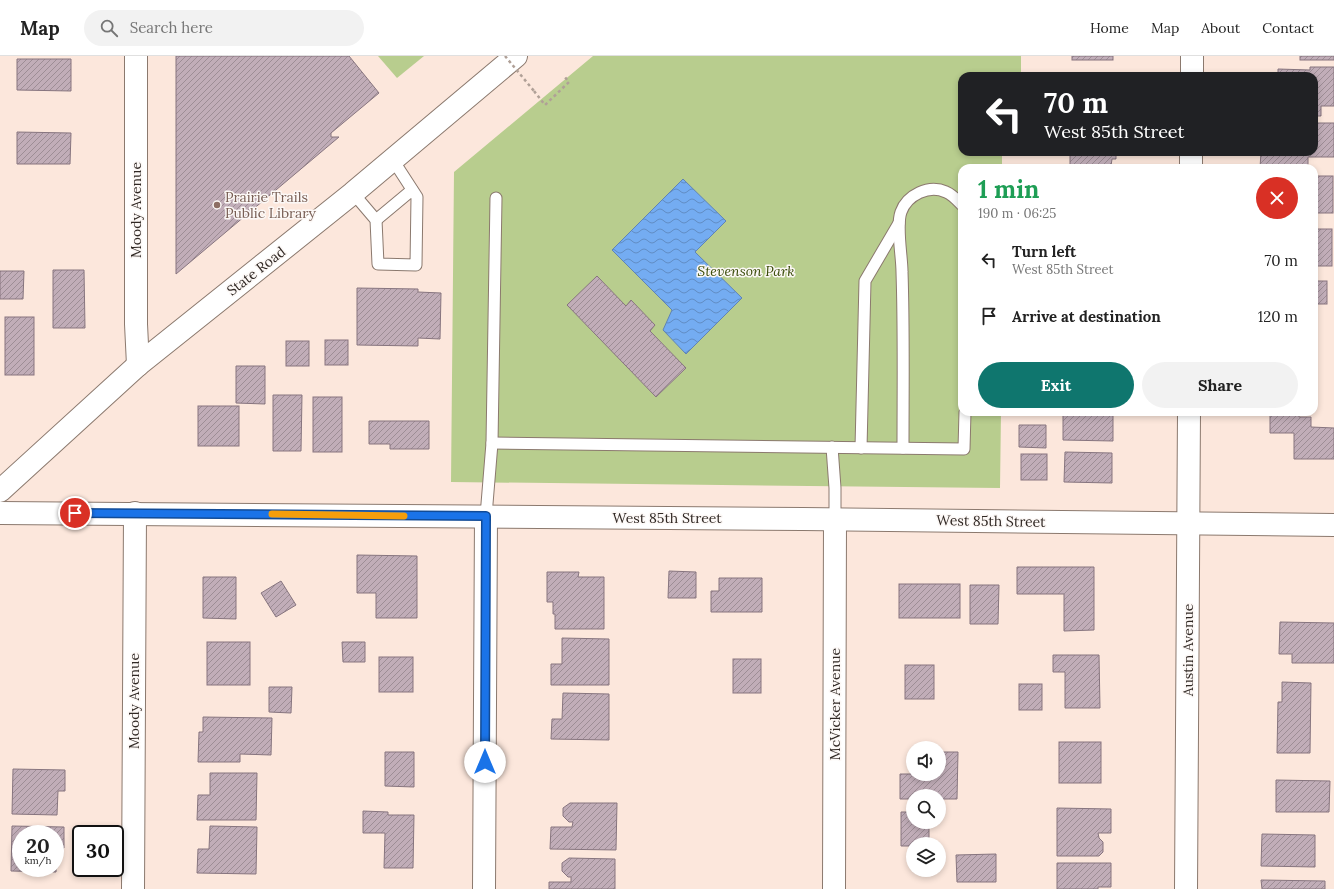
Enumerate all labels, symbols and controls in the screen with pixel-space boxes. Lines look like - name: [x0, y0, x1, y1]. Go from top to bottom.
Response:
- search box: [84, 10, 364, 46]
- text: Map: [20, 16, 60, 40]
- icon: search: [98, 17, 120, 39]
- text: Search here: [130, 18, 213, 37]
- text: Home: [1090, 19, 1129, 37]
- text: Map: [1151, 19, 1179, 37]
- text: About: [1201, 19, 1240, 37]
- text: Contact: [1262, 19, 1314, 37]
- text: 70 m: [1044, 85, 1108, 121]
- icon: left: [978, 88, 1030, 140]
- text: West 85th Street: [1044, 120, 1184, 143]
- street label: Moody Avenue: [127, 162, 145, 258]
- text: 1 min: [978, 174, 1039, 205]
- button: close: [1256, 177, 1298, 219]
- place label: Prairie Trails Public Library: [225, 188, 317, 222]
- marker: Prairie Trails Public Library: [212, 200, 222, 210]
- text: 190 m · 06:25: [978, 205, 1056, 222]
- street label: State Road: [223, 242, 289, 300]
- text: Turn left: [1012, 242, 1076, 261]
- icon: left: [978, 249, 1000, 271]
- text: 70 m: [1264, 251, 1298, 270]
- text: West 85th Street: [1012, 261, 1113, 278]
- park label: Stevenson Park: [697, 262, 795, 280]
- icon: arrive: [978, 305, 1000, 327]
- text: Arrive at destination: [1012, 307, 1161, 326]
- text: 120 m: [1258, 307, 1298, 326]
- button: Exit: [978, 362, 1134, 408]
- button: Share: [1142, 362, 1298, 408]
- pin: [58, 496, 92, 530]
- icon: arrive: [64, 502, 86, 524]
- street label: West 85th Street: [612, 509, 722, 527]
- street label: West 85th Street: [936, 511, 1046, 531]
- street label: Austin Avenue: [1179, 603, 1197, 697]
- street label: McVicker Avenue: [826, 647, 844, 760]
- street label: Moody Avenue: [125, 653, 143, 749]
- position arrow: [464, 741, 506, 783]
- map controls: [906, 741, 946, 877]
- button: sound: [906, 741, 946, 781]
- button: search: [906, 789, 946, 829]
- speed limit sign: 30: [72, 825, 124, 877]
- text: 20: [26, 833, 50, 858]
- button: layers: [906, 837, 946, 877]
- text: km/h: [24, 854, 52, 867]

